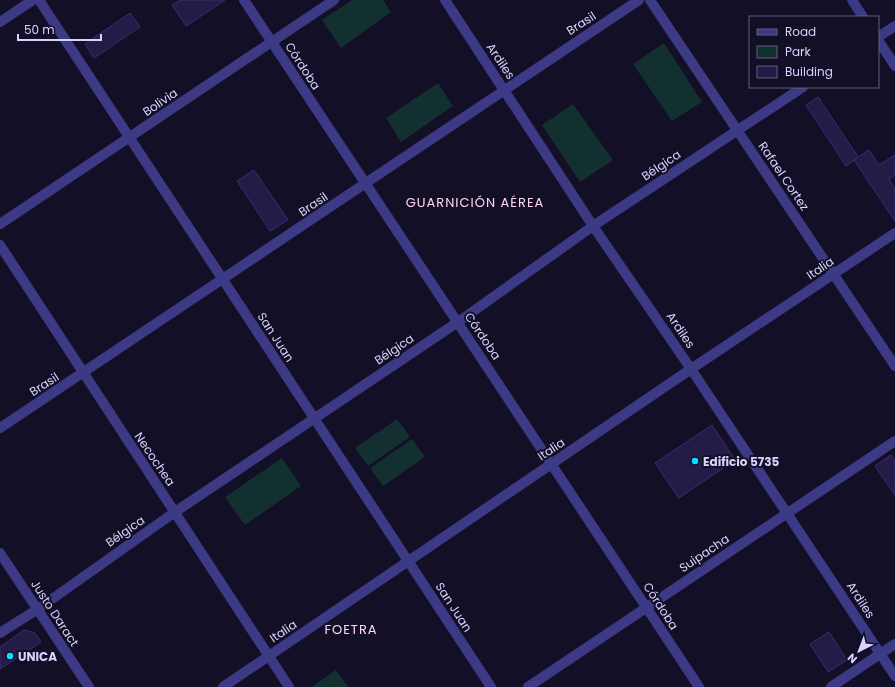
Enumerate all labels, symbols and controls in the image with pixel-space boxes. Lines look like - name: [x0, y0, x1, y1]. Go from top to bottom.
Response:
- street label: Brasil: [563, 7, 599, 39]
- scale bar: [18, 16, 101, 42]
- legend: [749, 16, 879, 88]
- text: 50 m: [24, 21, 55, 38]
- text: Road: [785, 23, 816, 40]
- street label: Córdoba: [281, 39, 325, 93]
- street label: Ardiles: [483, 40, 519, 82]
- text: Park: [785, 43, 812, 60]
- text: Building: [785, 63, 833, 80]
- street label: Bolivia: [139, 84, 181, 120]
- street label: Rafael Cortez: [755, 138, 813, 214]
- street label: Bélgica: [638, 146, 684, 184]
- street label: Brasil: [295, 188, 331, 220]
- district label: GUARNICIÓN AÉREA: [406, 193, 544, 212]
- street label: Italia: [803, 253, 837, 283]
- street label: San Juan: [254, 309, 298, 365]
- street label: Córdoba: [461, 309, 505, 363]
- street label: Ardiles: [663, 309, 699, 351]
- street label: Bélgica: [371, 330, 417, 368]
- street label: Brasil: [26, 368, 62, 400]
- street label: Necochea: [131, 429, 179, 489]
- street label: Italia: [534, 434, 568, 464]
- place label: Edificio 5735: [703, 453, 780, 470]
- marker: Edificio 5735: [690, 456, 700, 466]
- street label: Bélgica: [102, 511, 148, 551]
- street label: Suipacha: [676, 530, 732, 576]
- street label: Justo Daract: [27, 576, 83, 650]
- street label: Ardiles: [843, 578, 879, 622]
- street label: San Juan: [432, 579, 476, 635]
- street label: Córdoba: [639, 579, 683, 633]
- street label: Italia: [266, 616, 300, 646]
- district label: FOETRA: [324, 620, 378, 639]
- north arrow: [839, 631, 879, 671]
- place label: UNICA: [18, 648, 57, 665]
- text: N: [844, 650, 861, 667]
- marker: UNICA: [5, 651, 15, 661]

